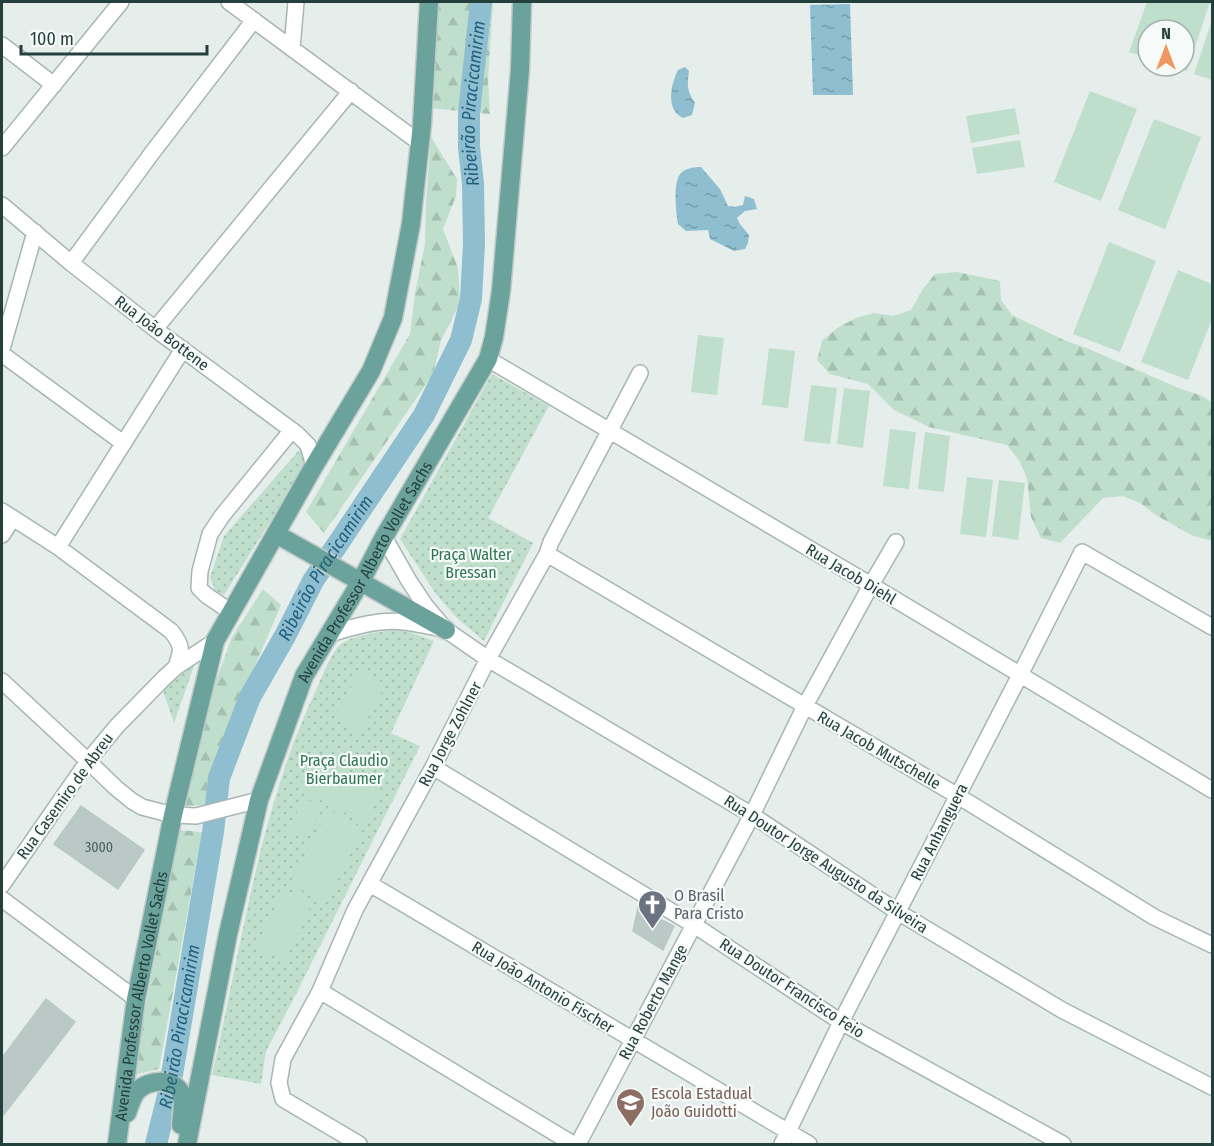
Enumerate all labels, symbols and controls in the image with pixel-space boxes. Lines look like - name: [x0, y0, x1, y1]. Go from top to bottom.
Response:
- scale bar: [21, 18, 207, 56]
- north arrow: [1136, 18, 1196, 78]
- water label: Ribeirão Piracicamirim: [458, 19, 490, 187]
- text: N: [1161, 24, 1171, 43]
- text: 100 m: [30, 28, 74, 50]
- street label: Rua João Bottene: [111, 291, 213, 375]
- street label: Avenida Professor Alberto Vollet Sachs: [293, 457, 436, 685]
- water label: Ribeirão Piracicamirim: [273, 491, 378, 644]
- street label: Rua Jacob Diehl: [802, 540, 900, 608]
- park label: Praça Walter Bressan: [430, 545, 512, 582]
- street label: Rua Jorge Zohlner: [414, 678, 486, 790]
- street label: Rua Jacob Mutschelle: [814, 707, 944, 793]
- street label: Rua Casemiro de Abreu: [13, 729, 117, 863]
- park label: Praça Claudio Bierbaumer: [300, 751, 388, 788]
- street label: Rua Anhanguera: [906, 780, 972, 884]
- street label: Rua Doutor Jorge Augusto da Silveira: [721, 791, 932, 937]
- house number: 3000: [85, 839, 113, 856]
- street label: Avenida Professor Alberto Vollet Sachs: [111, 869, 171, 1122]
- place label: O Brasil Para Cristo: [674, 886, 744, 923]
- church icon: O Brasil Para Cristo: [637, 888, 669, 930]
- street label: Rua Doutor Francisco Feio: [716, 934, 868, 1042]
- street label: Rua João Antonio Fischer: [469, 937, 618, 1037]
- street label: Rua Roberto Mange: [615, 941, 691, 1063]
- water label: Ribeirão Piracicamirim: [154, 943, 205, 1111]
- place label: Escola Estadual João Guidotti: [651, 1084, 752, 1121]
- school or university icon: Escola Estadual João Guidotti: [614, 1086, 646, 1128]

